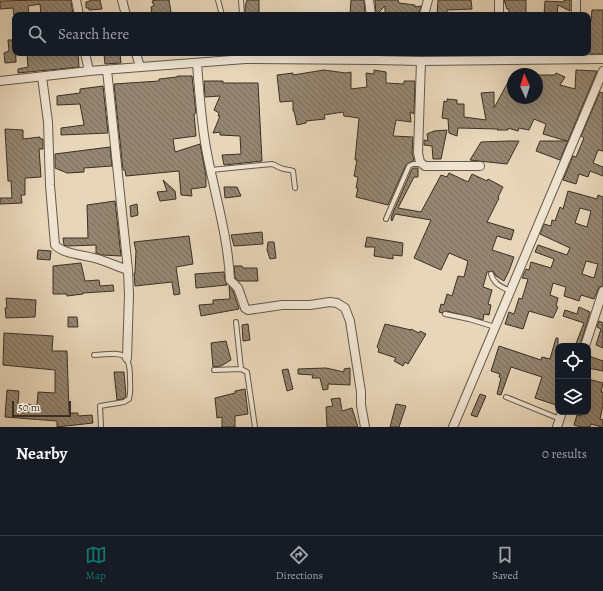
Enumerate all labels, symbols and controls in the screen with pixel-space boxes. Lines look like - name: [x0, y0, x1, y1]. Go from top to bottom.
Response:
- search box: [12, 12, 591, 56]
- icon: search: [26, 23, 48, 45]
- text: Search here: [58, 24, 129, 44]
- north arrow: [507, 68, 543, 104]
- map controls: [555, 343, 591, 415]
- button: locate: [555, 343, 591, 379]
- button: layers: [555, 379, 591, 415]
- scale bar: [12, 399, 71, 418]
- text: 50 m: [18, 400, 40, 415]
- text: Nearby: [16, 442, 67, 465]
- text: 0 results: [542, 445, 587, 462]
- tab: Map: [85, 544, 107, 583]
- tab: Directions: [276, 544, 323, 583]
- tab: Saved: [492, 544, 518, 583]

